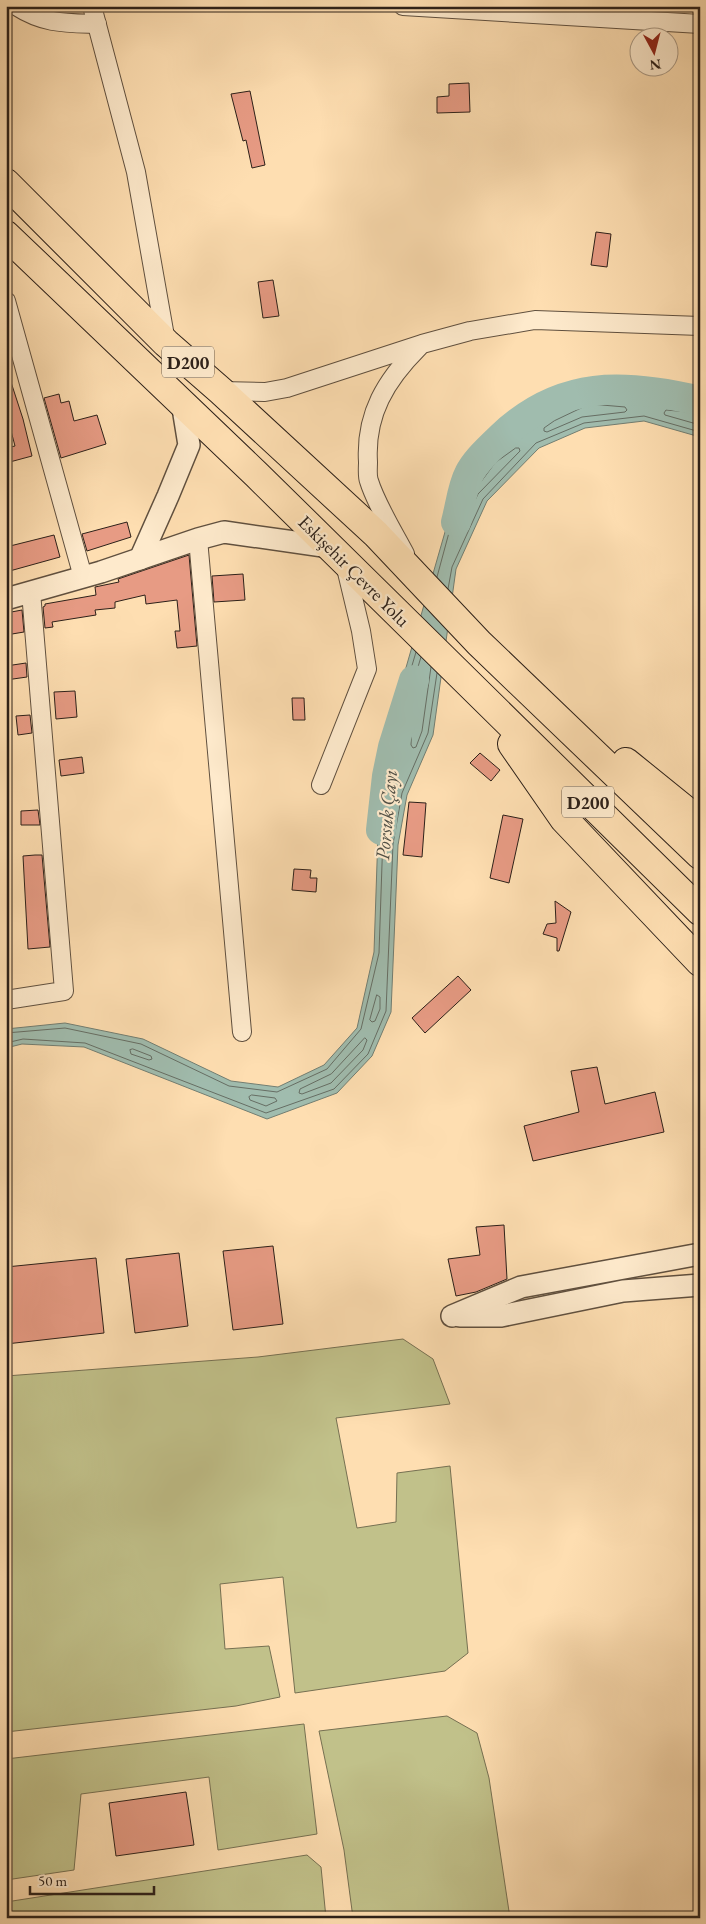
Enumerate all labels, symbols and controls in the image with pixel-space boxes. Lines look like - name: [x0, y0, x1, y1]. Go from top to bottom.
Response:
- north arrow: [628, 28, 678, 78]
- text: N: [648, 55, 662, 75]
- road number: D200: [162, 347, 214, 378]
- street label: Eskişehir Çevre Yolu: [293, 510, 415, 632]
- water label: Porsuk Çayı: [369, 769, 403, 861]
- road number: D200: [562, 786, 614, 818]
- scale bar: [30, 1864, 154, 1896]
- text: 50 m: [38, 1871, 67, 1890]

